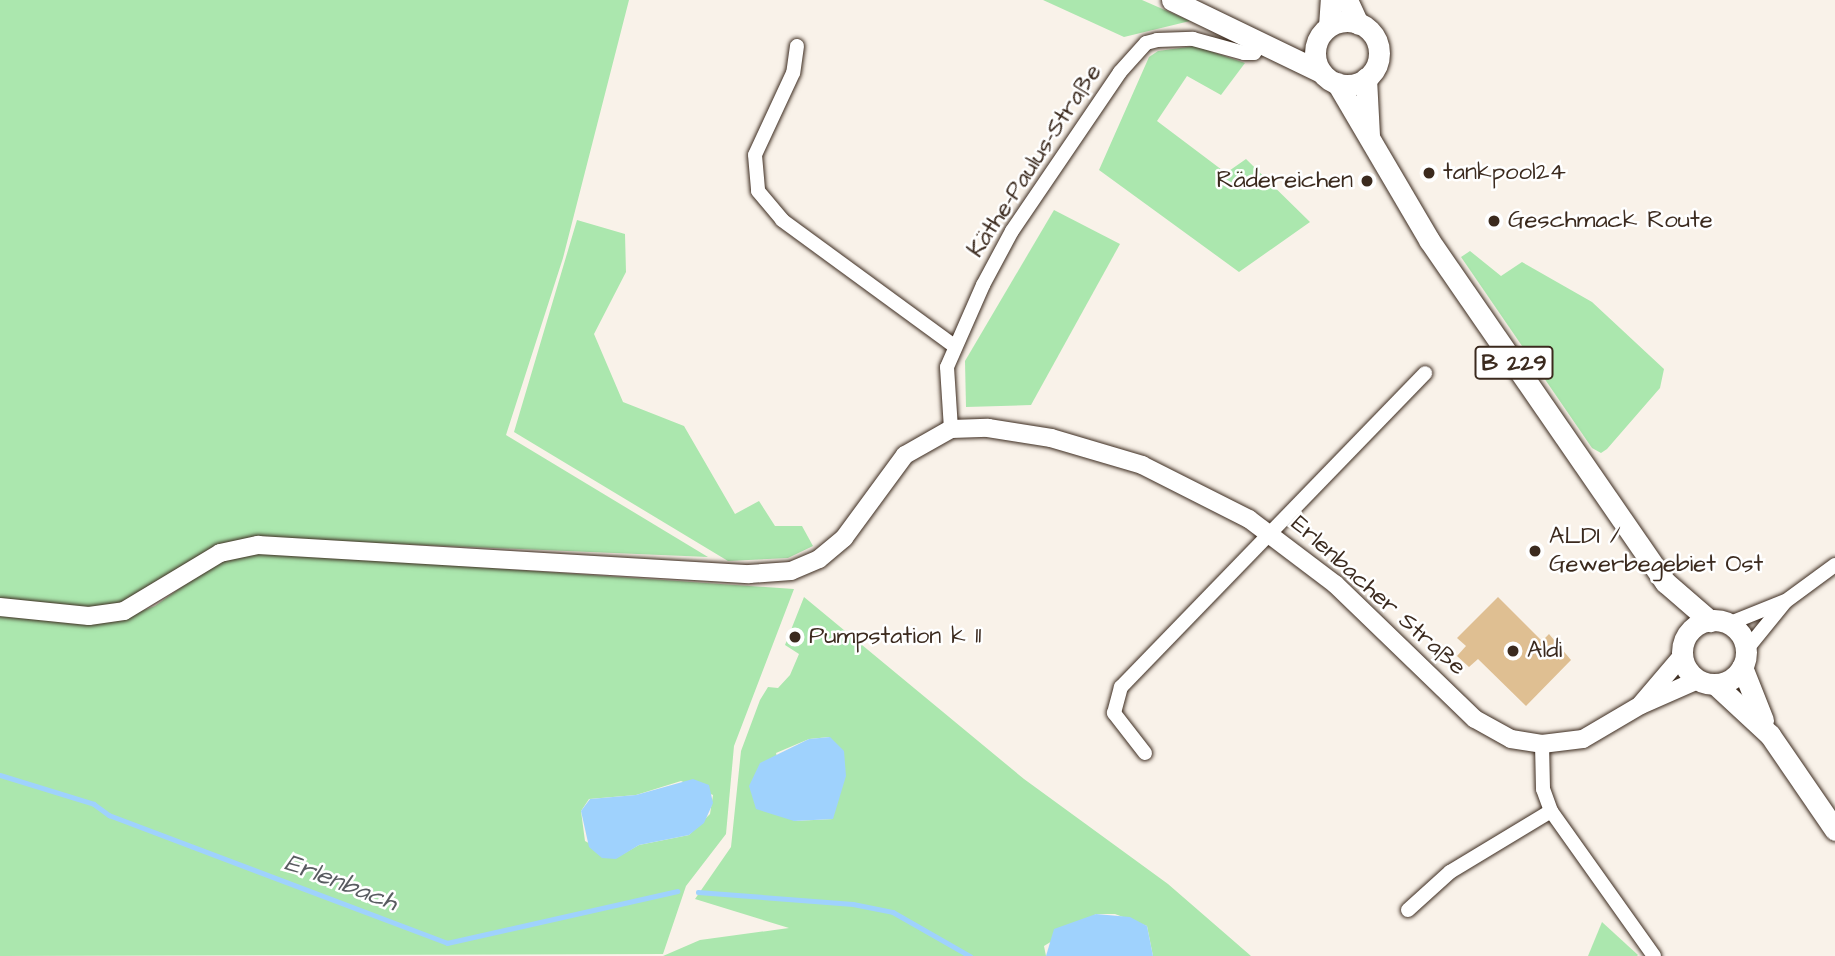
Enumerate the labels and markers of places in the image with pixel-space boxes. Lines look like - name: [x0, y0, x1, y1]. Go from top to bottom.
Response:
- place label: tankpool24: [1443, 159, 1566, 187]
- marker: tankpool24: [1421, 165, 1437, 181]
- place label: Rädereichen: [1216, 167, 1353, 195]
- marker: Rädereichen: [1359, 173, 1375, 189]
- place label: Geschmack Route: [1508, 207, 1713, 235]
- marker: Geschmack Route: [1486, 213, 1502, 229]
- place label: ALDI / Gewerbegebiet Ost: [1549, 523, 1763, 579]
- marker: ALDI / Gewerbegebiet Ost: [1527, 543, 1543, 559]
- place label: Pumpstation k 11: [809, 623, 981, 651]
- marker: Pumpstation k 11: [787, 629, 803, 645]
- place label: Aldi: [1527, 637, 1562, 665]
- marker: Aldi: [1505, 643, 1521, 659]

